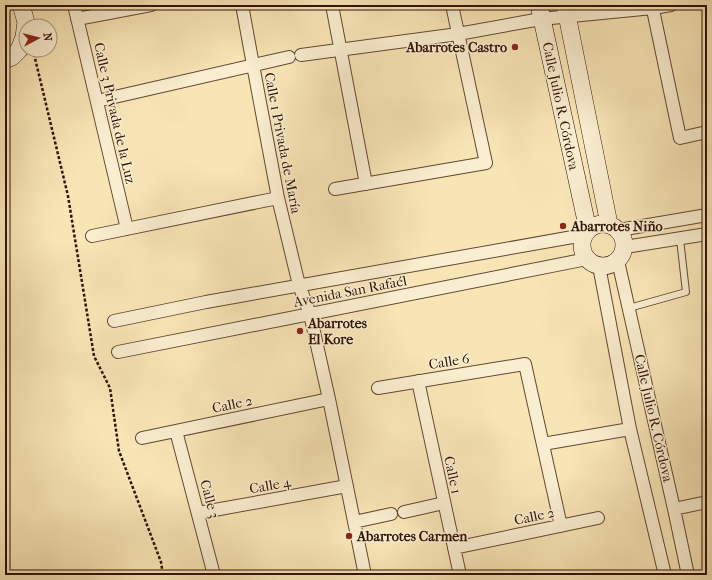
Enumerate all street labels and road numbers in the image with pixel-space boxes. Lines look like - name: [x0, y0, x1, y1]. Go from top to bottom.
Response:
- street label: Calle Julio R. Córdova: [539, 40, 583, 172]
- street label: Calle 3 Privada de la Luz: [90, 41, 139, 185]
- street label: Calle 1 Privada de María: [260, 71, 305, 216]
- street label: Avenida San Rafaél: [291, 272, 408, 311]
- street label: Calle 6: [427, 350, 471, 373]
- street label: Calle Julio R. Córdova: [631, 353, 677, 484]
- street label: Calle 2: [210, 392, 254, 417]
- street label: Calle 1: [440, 455, 465, 496]
- street label: Calle 4: [248, 473, 293, 497]
- street label: Calle 3: [196, 478, 223, 520]
- street label: Calle 2: [512, 504, 556, 529]

